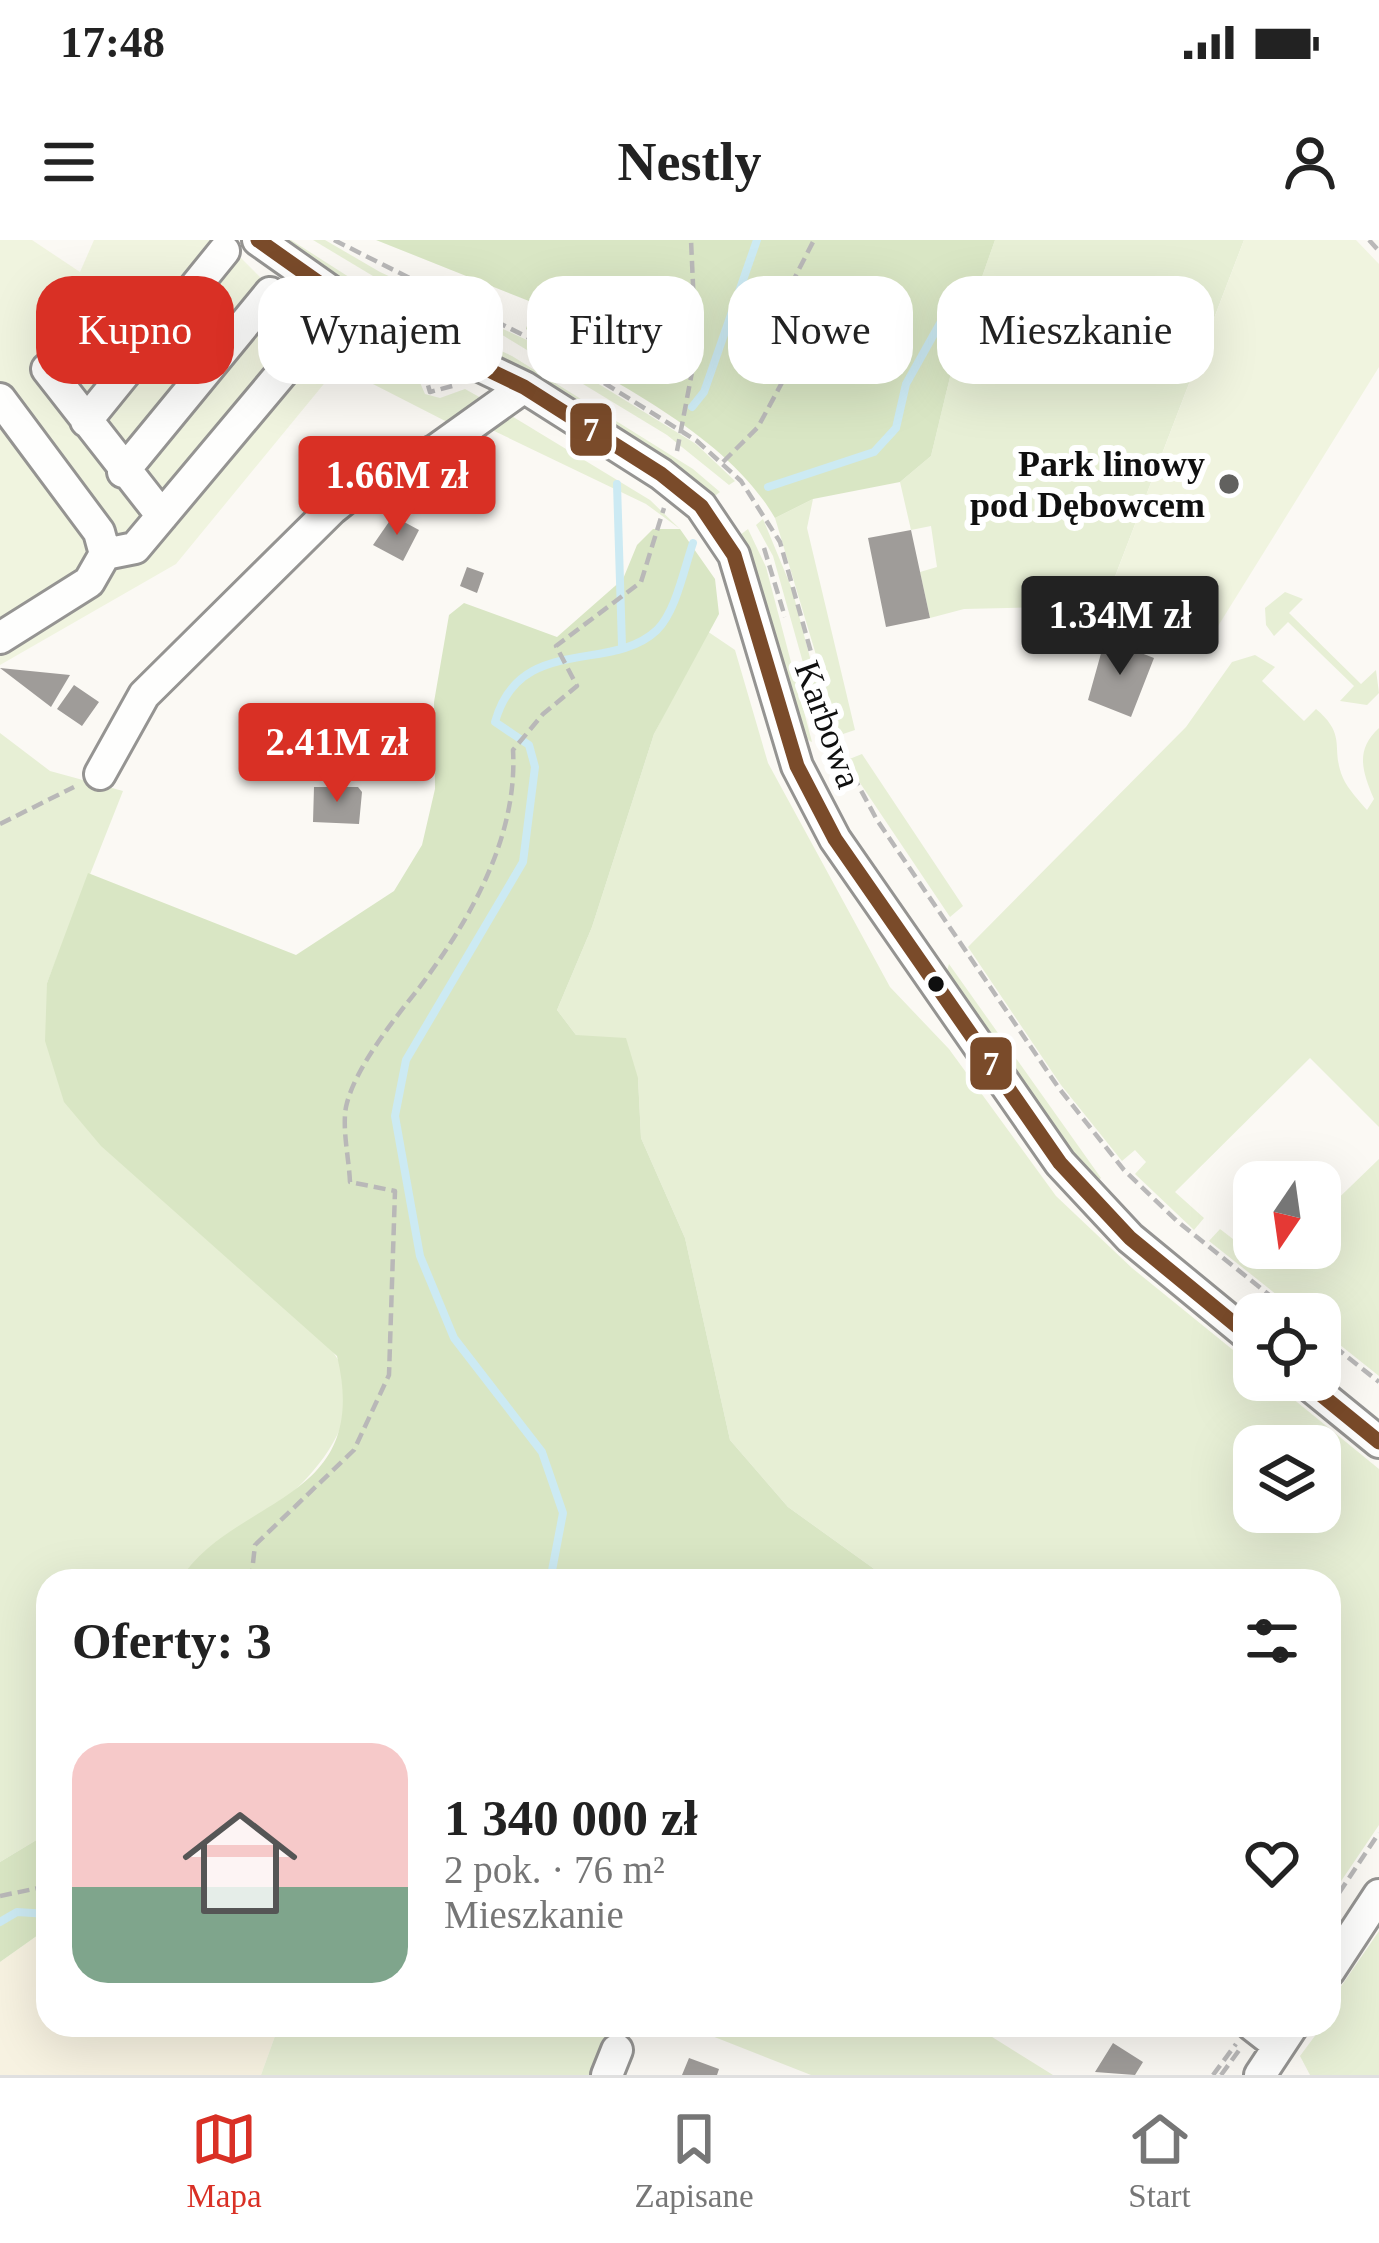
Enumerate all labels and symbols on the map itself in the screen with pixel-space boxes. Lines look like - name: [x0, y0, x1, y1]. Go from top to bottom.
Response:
- line badge: 7: [568, 401, 614, 458]
- text: 7: [583, 412, 599, 448]
- pin: 1.66M zł: [273, 436, 521, 538]
- place label: Park linowy pod Dębowcem: [970, 444, 1205, 525]
- marker: Park linowy pod Dębowcem: [1216, 471, 1242, 497]
- pin: 1.34M zł: [996, 576, 1244, 678]
- street label: Karbowa: [787, 656, 869, 793]
- pin: 2.41M zł: [213, 703, 461, 805]
- unlabelled marker: [925, 973, 947, 995]
- line badge: 7: [968, 1035, 1014, 1092]
- text: 7: [983, 1046, 999, 1082]
- north arrow: [1233, 1161, 1341, 1269]

